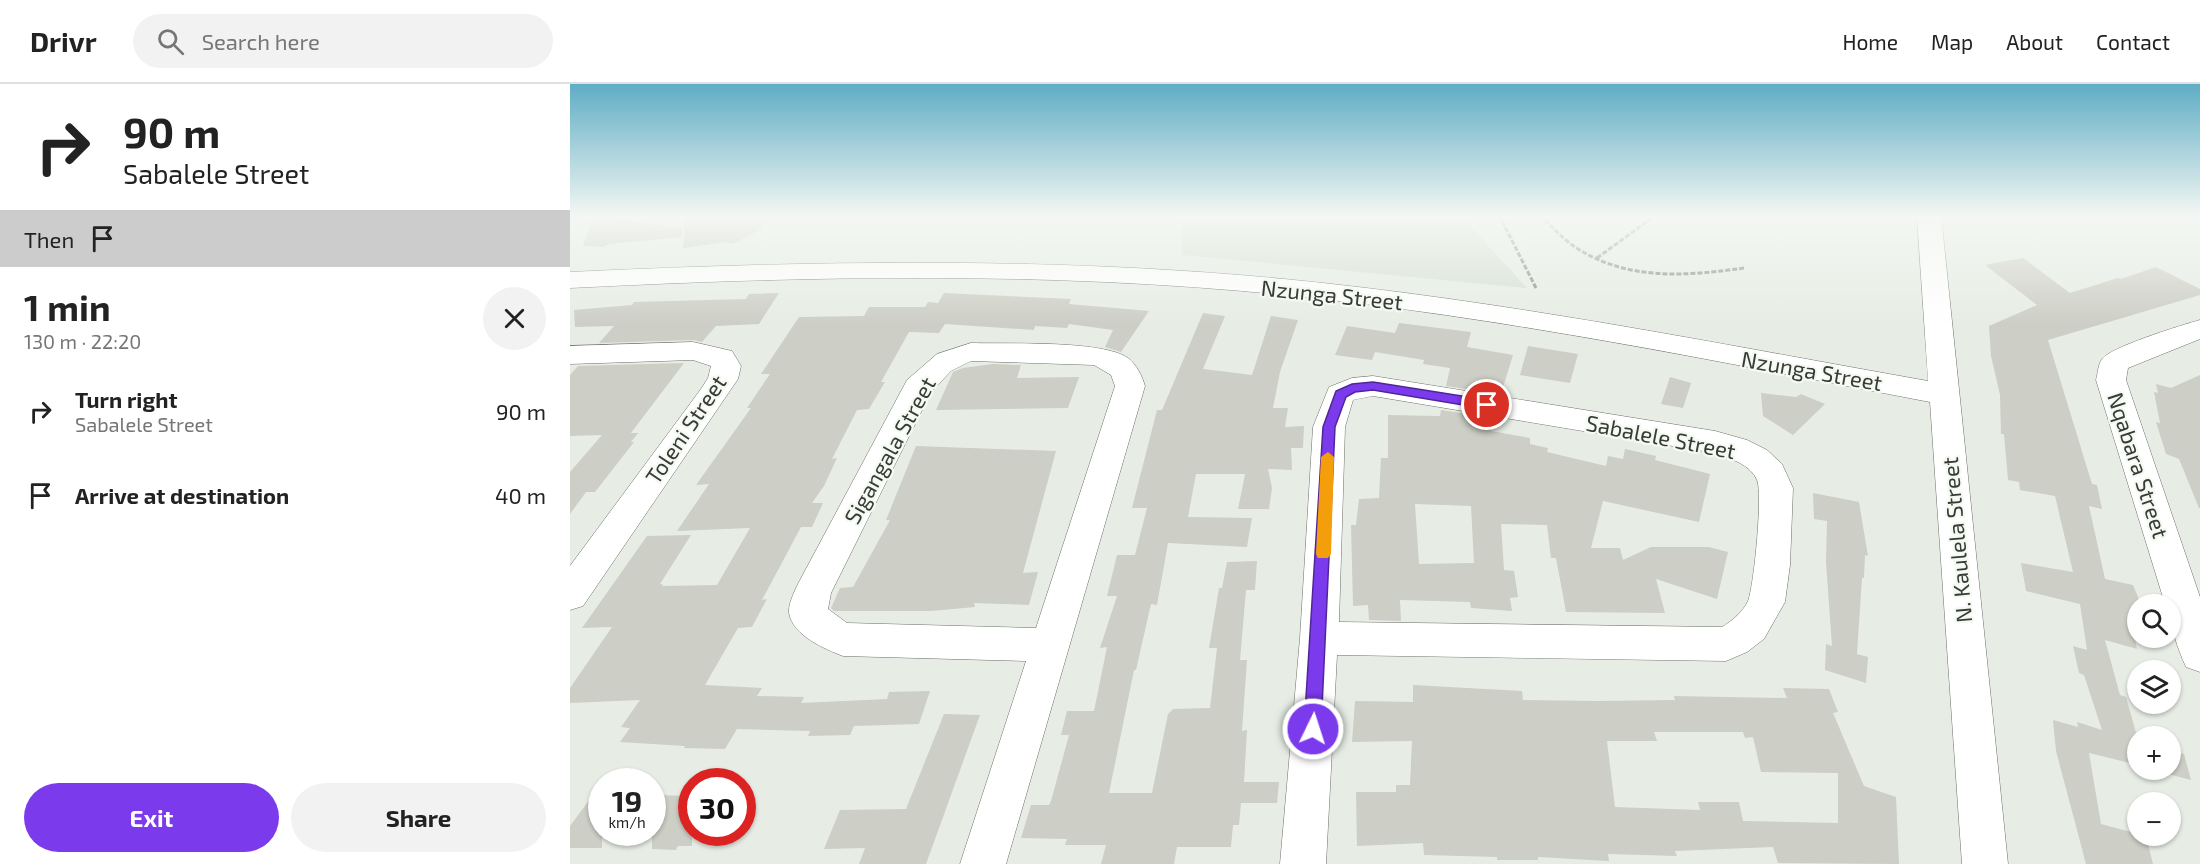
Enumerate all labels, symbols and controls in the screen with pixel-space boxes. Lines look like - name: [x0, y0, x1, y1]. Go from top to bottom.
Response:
- search box: [133, 14, 553, 68]
- text: Drivr: [30, 24, 97, 58]
- icon: search: [154, 25, 187, 58]
- text: Search here: [202, 28, 320, 54]
- text: Home: [1842, 29, 1898, 54]
- text: Map: [1931, 29, 1973, 54]
- text: About: [2006, 29, 2063, 54]
- text: Contact: [2096, 29, 2170, 54]
- text: 90 m: [123, 106, 220, 156]
- icon: right: [24, 108, 102, 186]
- text: Sabalele Street: [123, 157, 309, 189]
- icon: arrive: [86, 222, 119, 255]
- text: Then: [24, 226, 74, 252]
- street label: Nzunga Street: [1260, 274, 1404, 314]
- text: 1 min: [24, 285, 111, 328]
- button: close: [483, 287, 546, 350]
- text: 130 m · 22:20: [24, 329, 141, 353]
- street label: Nzunga Street: [1740, 345, 1884, 395]
- street label: Toleni Street: [639, 370, 731, 488]
- street label: Sigangala Street: [838, 372, 940, 528]
- pin: [1461, 379, 1512, 430]
- text: Turn right: [75, 386, 177, 412]
- icon: arrive: [1470, 388, 1503, 421]
- street label: Nqabara Street: [2103, 389, 2175, 541]
- icon: right: [24, 395, 57, 428]
- text: 90 m: [496, 398, 546, 424]
- street label: Sabalele Street: [1584, 409, 1738, 463]
- text: Sabalele Street: [75, 412, 213, 436]
- street label: N. Kaulela Street: [1936, 456, 1976, 624]
- icon: arrive: [24, 479, 57, 512]
- text: Arrive at destination: [75, 482, 289, 508]
- text: 40 m: [495, 482, 546, 508]
- map controls: [2127, 594, 2181, 846]
- button: search: [2127, 594, 2181, 648]
- button: layers: [2127, 660, 2181, 714]
- position arrow: [1281, 697, 1345, 761]
- button: +: [2127, 726, 2181, 780]
- speed limit sign: 30: [678, 768, 756, 846]
- text: 19: [612, 782, 642, 818]
- button: Exit: [24, 783, 279, 852]
- button: Share: [291, 783, 546, 852]
- button: −: [2127, 792, 2181, 846]
- text: km/h: [608, 813, 646, 831]

